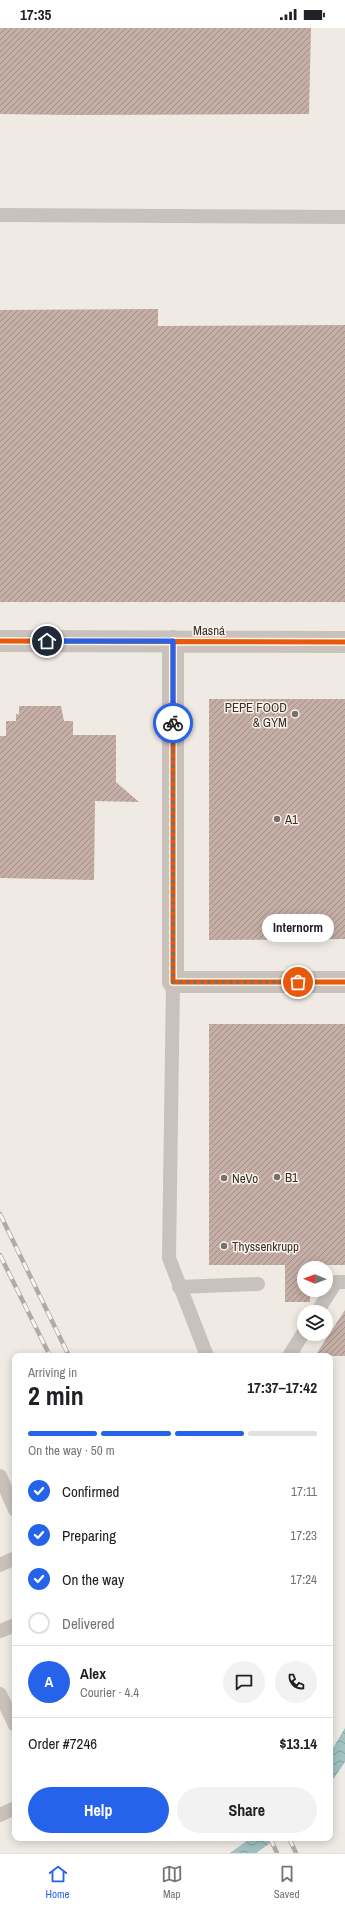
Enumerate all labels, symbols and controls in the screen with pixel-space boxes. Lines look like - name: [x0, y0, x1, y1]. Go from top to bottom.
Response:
- text: 17:35: [20, 4, 51, 25]
- street label: Masná: [193, 622, 225, 639]
- pin: [30, 624, 64, 658]
- icon: home: [36, 630, 58, 652]
- place label: PEPE FOOD & GYM: [225, 699, 287, 731]
- courier: [153, 703, 193, 743]
- marker: PEPE FOOD & GYM: [290, 709, 300, 719]
- icon: bike: [162, 712, 184, 734]
- place label: A1: [284, 811, 298, 828]
- marker: A1: [272, 814, 282, 824]
- callout: Internorm: [262, 914, 334, 942]
- text: Internorm: [273, 919, 323, 936]
- pin: [281, 965, 315, 999]
- icon: bag: [287, 971, 309, 993]
- place label: B1: [285, 1169, 298, 1186]
- place label: NeVo: [232, 1170, 258, 1187]
- marker: B1: [272, 1172, 282, 1182]
- marker: NeVo: [219, 1173, 229, 1183]
- place label: Thyssenkrupp: [232, 1238, 299, 1255]
- marker: Thyssenkrupp: [219, 1241, 229, 1251]
- north arrow: [297, 1261, 333, 1297]
- map controls: [297, 1261, 333, 1341]
- button: layers: [297, 1305, 333, 1341]
- text: Arriving in: [28, 1364, 77, 1381]
- text: 17:37–17:42: [247, 1377, 317, 1398]
- text: 2 min: [28, 1378, 84, 1413]
- text: On the way · 50 m: [28, 1442, 115, 1459]
- icon: check: [28, 1480, 50, 1502]
- text: Confirmed: [62, 1481, 119, 1502]
- text: 17:11: [291, 1483, 317, 1500]
- icon: check: [28, 1524, 50, 1546]
- text: Preparing: [62, 1525, 116, 1546]
- text: 17:23: [290, 1527, 317, 1544]
- icon: check: [28, 1568, 50, 1590]
- text: On the way: [62, 1569, 124, 1590]
- text: 17:24: [290, 1571, 317, 1588]
- text: Delivered: [62, 1613, 115, 1634]
- button: chat: [223, 1661, 265, 1703]
- button: phone: [275, 1661, 317, 1703]
- text: Alex: [80, 1663, 106, 1684]
- text: A: [45, 1671, 53, 1692]
- text: Courier · 4.4: [80, 1684, 139, 1701]
- text: Order #7246: [28, 1733, 97, 1754]
- text: $13.14: [279, 1733, 317, 1754]
- button: Help: [28, 1787, 169, 1833]
- button: Share: [177, 1787, 317, 1833]
- tab: Home: [46, 1863, 70, 1901]
- tab: Map: [161, 1863, 183, 1901]
- tab: Saved: [274, 1863, 299, 1901]

